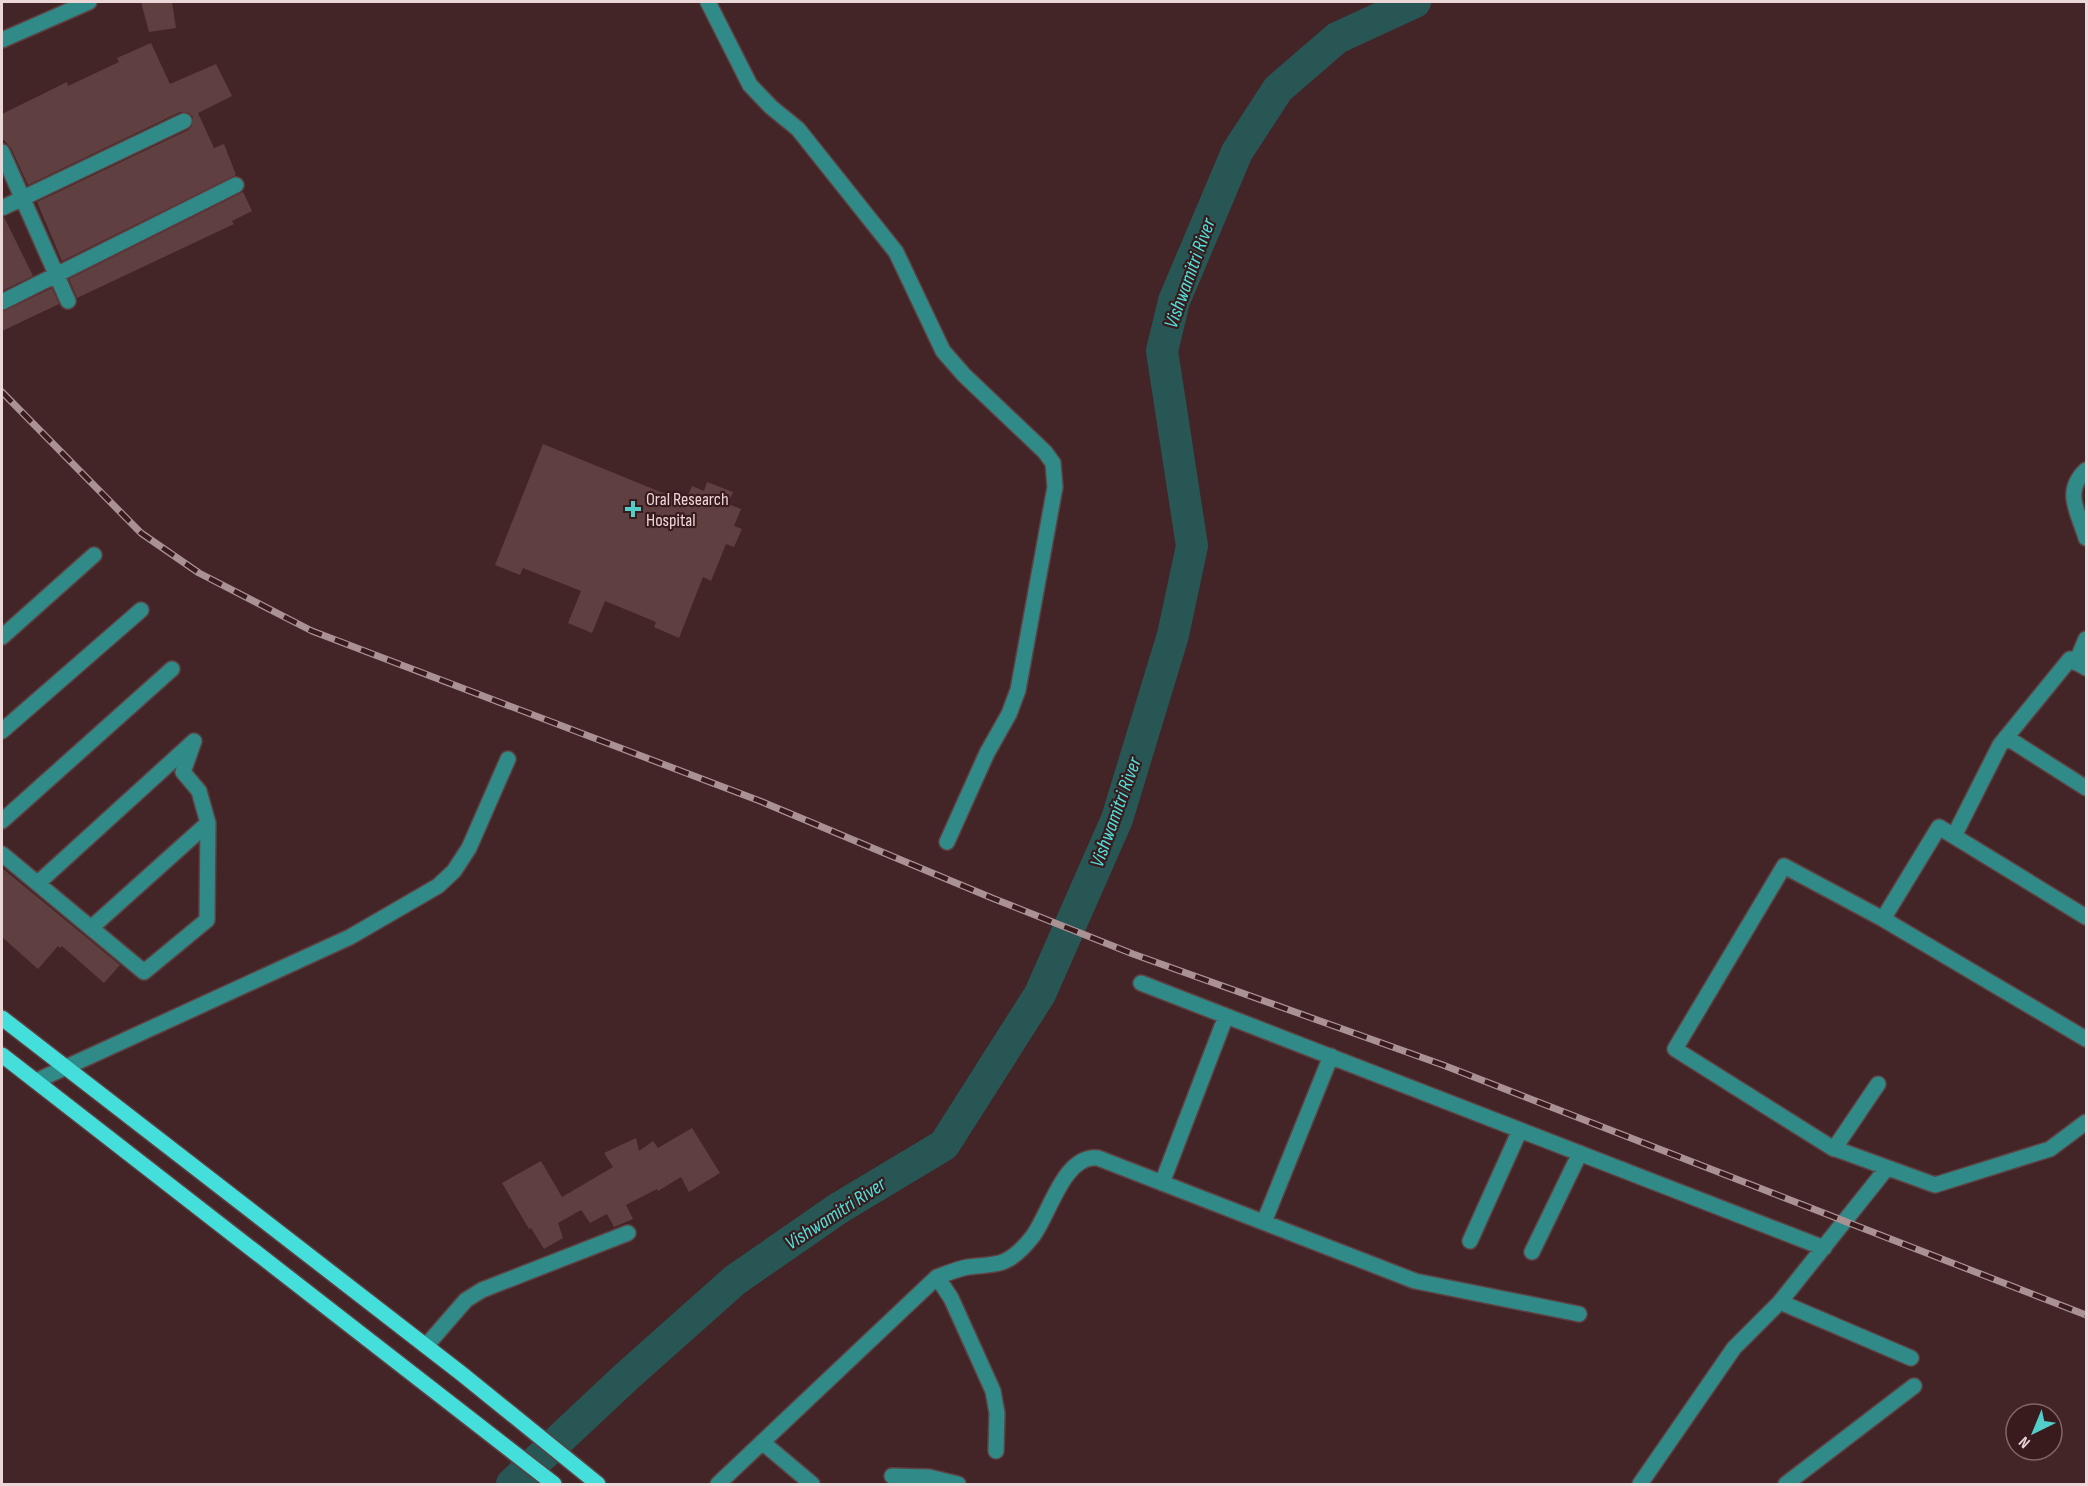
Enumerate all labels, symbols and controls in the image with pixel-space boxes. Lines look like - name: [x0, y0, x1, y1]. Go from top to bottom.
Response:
- water label: Vishwamitri River: [1159, 214, 1221, 332]
- place label: Oral Research Hospital: [646, 489, 729, 531]
- marker: Oral Research Hospital: [624, 500, 642, 518]
- water label: Vishwamitri River: [1085, 753, 1147, 871]
- water label: Vishwamitri River: [781, 1172, 891, 1255]
- north arrow: [2004, 1402, 2064, 1462]
- text: N: [2015, 1432, 2034, 1452]

